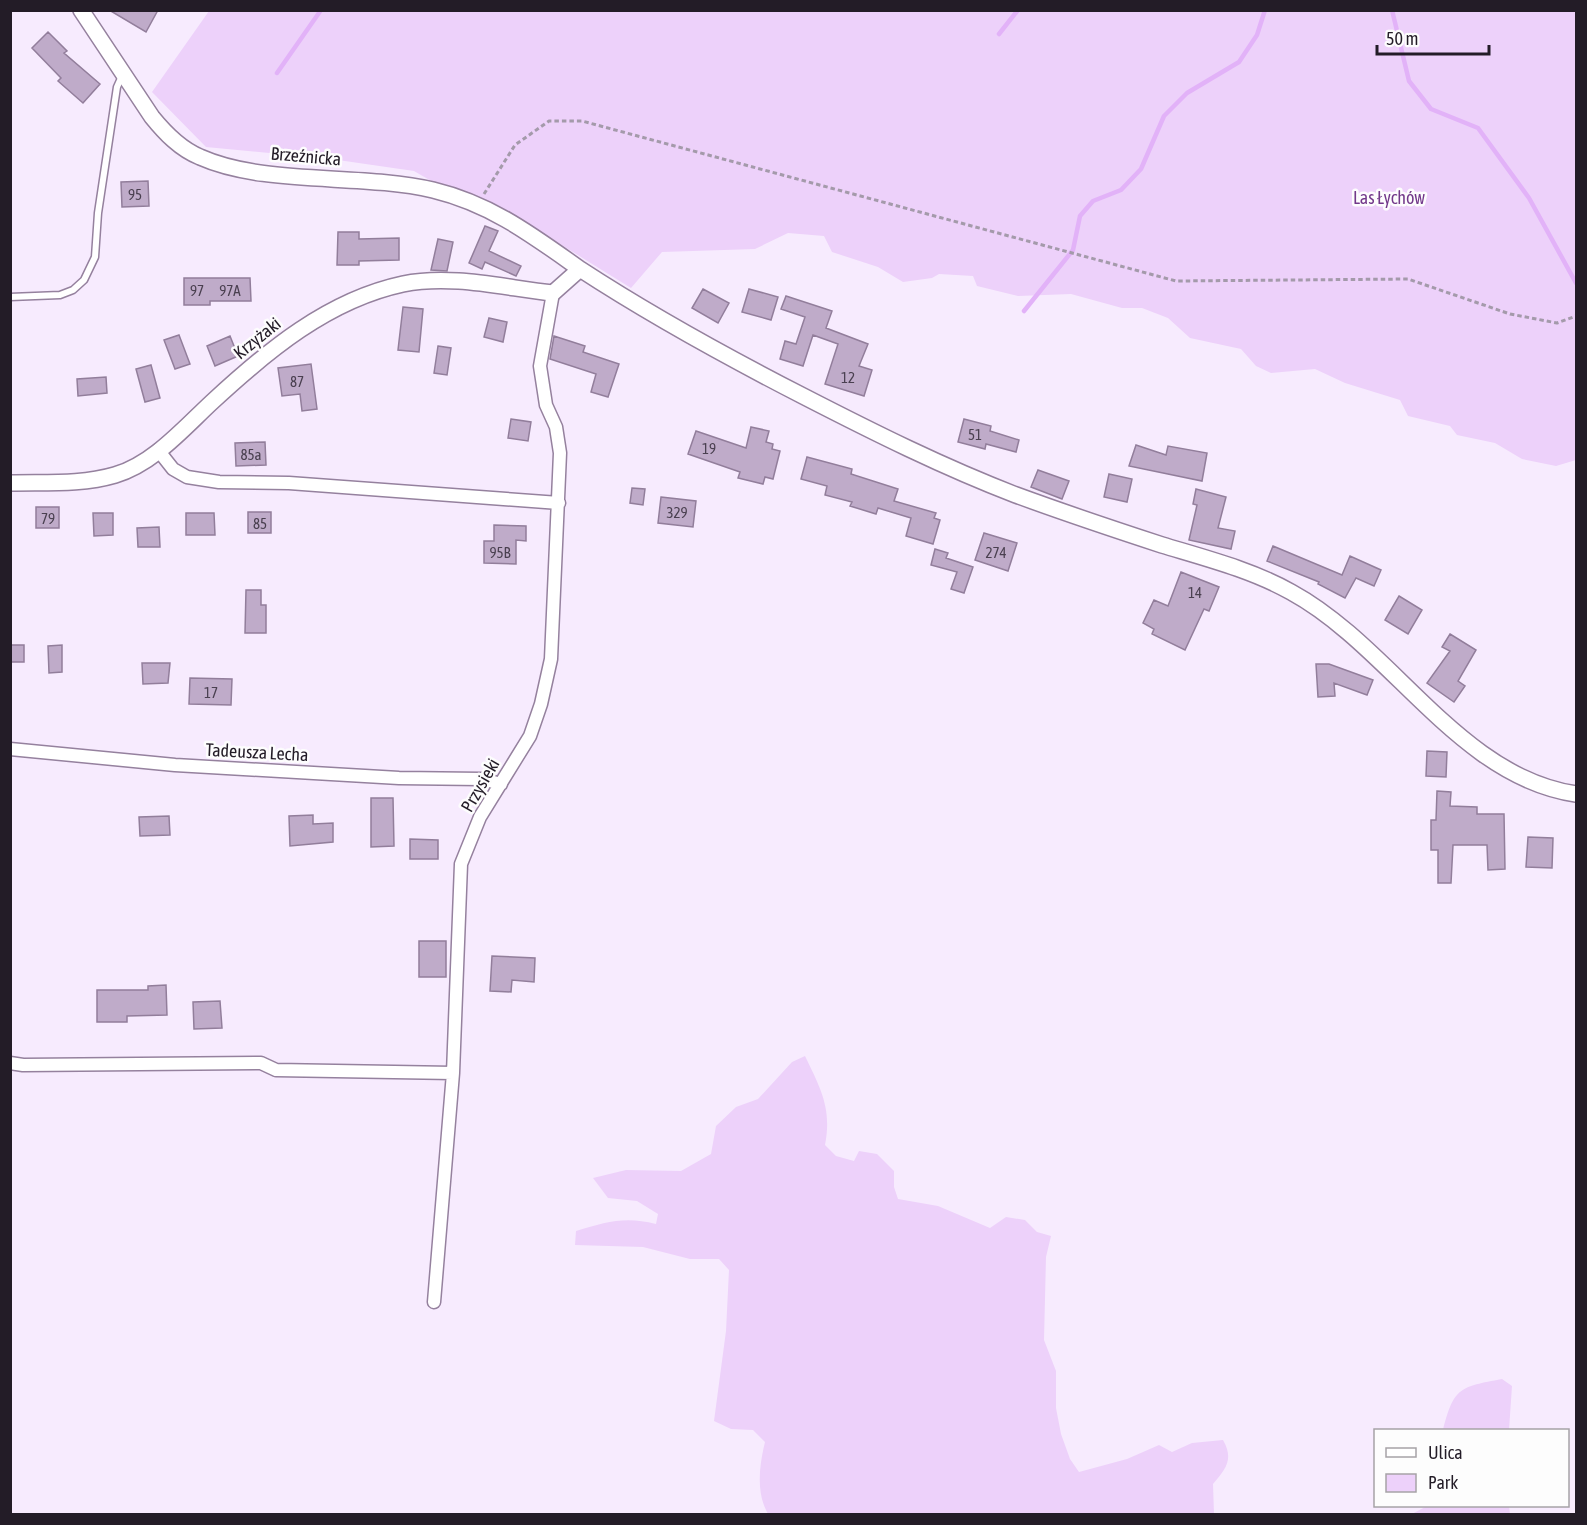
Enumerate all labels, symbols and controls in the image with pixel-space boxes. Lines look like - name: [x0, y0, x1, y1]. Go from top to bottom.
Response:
- scale bar: [1377, 18, 1490, 56]
- text: 50 m: [1386, 28, 1418, 49]
- street label: Brzeźnicka: [270, 142, 342, 170]
- house number: 95: [128, 186, 142, 203]
- park label: Las Łychów: [1353, 187, 1425, 208]
- house number: 97: [190, 282, 204, 299]
- house number: 97A: [219, 282, 241, 299]
- street label: Krzyżaki: [229, 313, 285, 363]
- house number: 12: [841, 369, 855, 386]
- house number: 87: [290, 373, 304, 390]
- house number: 51: [968, 426, 982, 443]
- house number: 19: [702, 440, 716, 457]
- house number: 85a: [240, 446, 262, 463]
- house number: 329: [666, 504, 688, 521]
- house number: 79: [41, 510, 55, 527]
- house number: 85: [253, 515, 267, 532]
- house number: 95B: [489, 544, 511, 561]
- house number: 274: [985, 544, 1007, 561]
- house number: 14: [1188, 584, 1202, 601]
- house number: 17: [204, 684, 218, 701]
- street label: Tadeusza Lecha: [205, 739, 309, 765]
- street label: Przysieki: [456, 755, 504, 815]
- legend: [1374, 1429, 1569, 1507]
- text: Ulica: [1428, 1442, 1463, 1463]
- text: Park: [1428, 1472, 1458, 1493]

